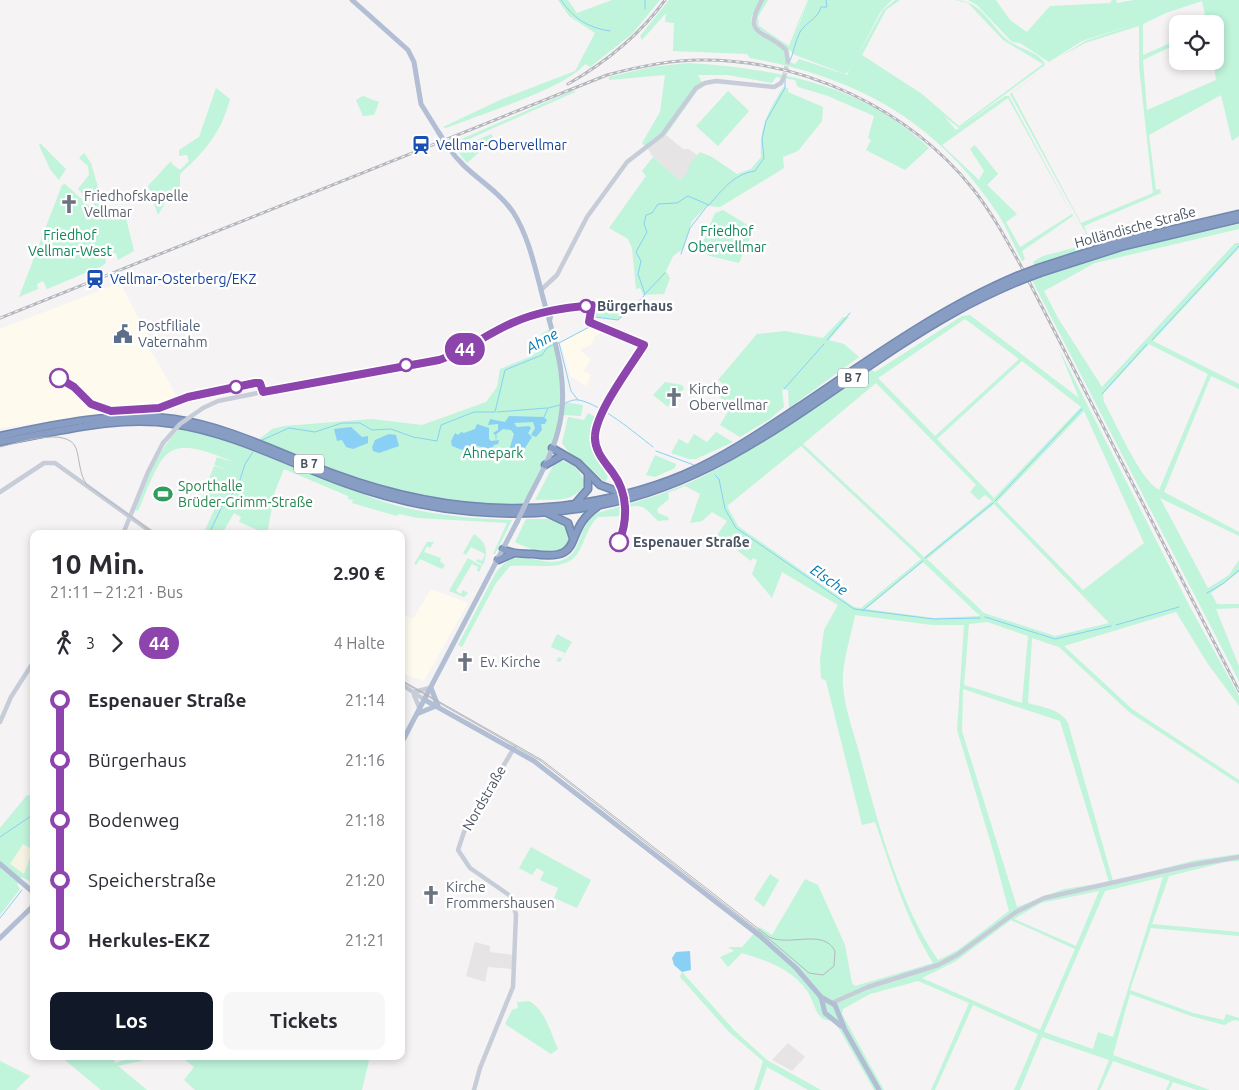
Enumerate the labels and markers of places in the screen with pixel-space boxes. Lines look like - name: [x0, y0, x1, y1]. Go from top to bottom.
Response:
- station icon: Vellmar-Obervellmar: [410, 134, 432, 156]
- place label: Vellmar-Obervellmar: [436, 137, 567, 153]
- place label: Friedhofskapelle Vellmar: [84, 188, 189, 220]
- church icon: Friedhofskapelle Vellmar: [58, 193, 80, 215]
- station icon: Vellmar-Osterberg/EKZ: [84, 268, 106, 290]
- place label: Vellmar-Osterberg/EKZ: [110, 271, 256, 287]
- place label: Bürgerhaus: [597, 298, 673, 314]
- marker: Bürgerhaus: [579, 299, 593, 313]
- place label: Postfiliale Vaternahm: [138, 318, 208, 350]
- public building icon: Postfiliale Vaternahm: [112, 323, 134, 345]
- unlabelled marker: [399, 358, 413, 372]
- unlabelled marker: [49, 368, 69, 388]
- unlabelled marker: [229, 380, 243, 394]
- place label: Kirche Obervellmar: [689, 381, 769, 413]
- church icon: Kirche Obervellmar: [663, 386, 685, 408]
- place label: Sporthalle Brüder-Grimm-Straße: [178, 478, 313, 510]
- sports icon: Sporthalle Brüder-Grimm-Straße: [152, 483, 174, 505]
- marker: Espenauer Straße: [609, 532, 629, 552]
- place label: Espenauer Straße: [633, 534, 750, 550]
- church icon: Ev. Kirche: [454, 651, 476, 673]
- place label: Ev. Kirche: [480, 654, 541, 670]
- place label: Kirche Frommershausen: [446, 879, 555, 911]
- church icon: Kirche Frommershausen: [420, 884, 442, 906]

